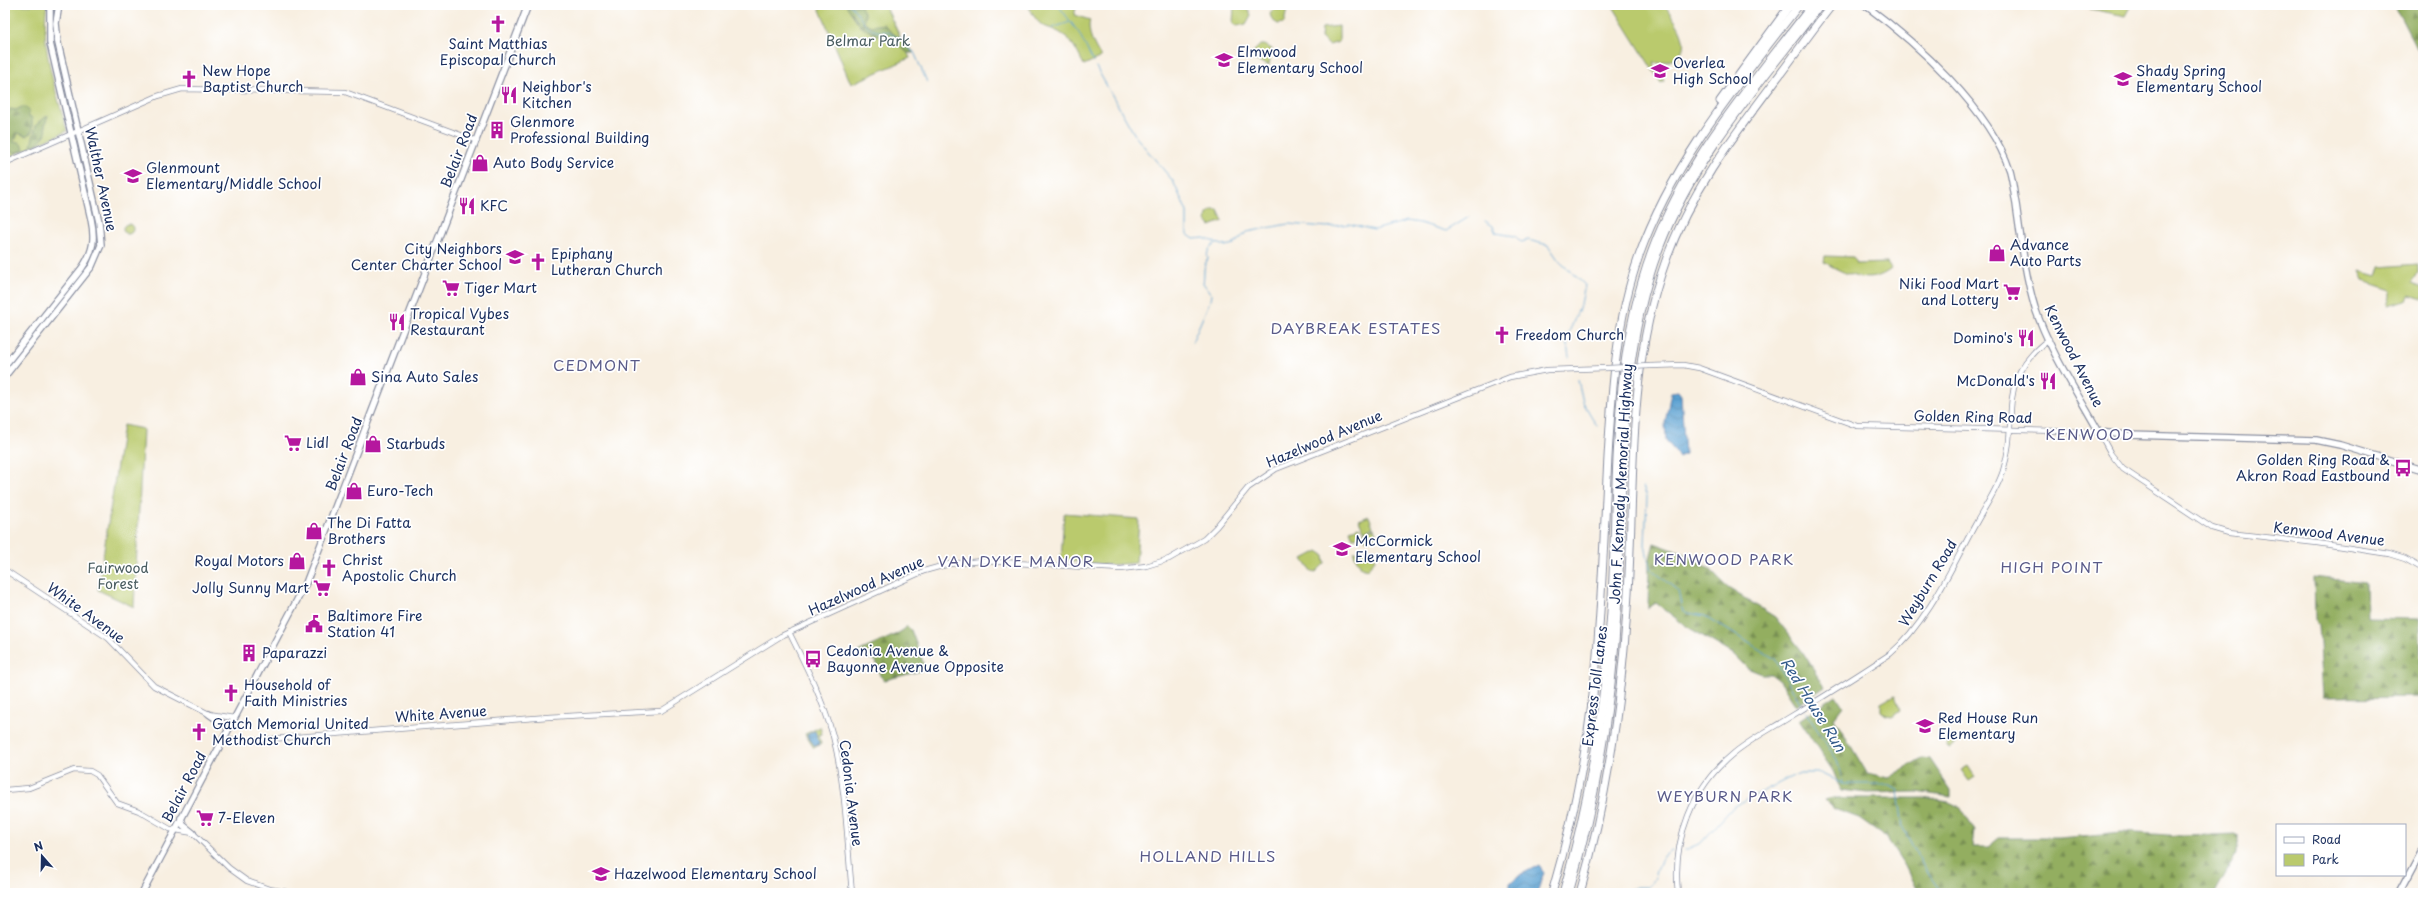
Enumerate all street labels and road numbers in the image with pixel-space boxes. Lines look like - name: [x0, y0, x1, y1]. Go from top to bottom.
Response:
- street label: Belair Road: [435, 111, 482, 191]
- street label: Walther Avenue: [80, 125, 123, 234]
- street label: Kenwood Avenue: [2040, 301, 2109, 411]
- street label: John F. Kennedy Memorial Highway: [1604, 363, 1637, 605]
- street label: Hazelwood Avenue: [1262, 404, 1386, 473]
- street label: Golden Ring Road: [1914, 405, 2032, 428]
- street label: Belair Road: [320, 414, 367, 494]
- street label: Kenwood Avenue: [2272, 516, 2386, 551]
- street label: Weyburn Road: [1893, 535, 1962, 630]
- street label: Hazelwood Avenue: [805, 550, 927, 620]
- street label: White Avenue: [43, 577, 130, 648]
- street label: Express Toll Lanes: [1577, 624, 1612, 748]
- street label: White Avenue: [394, 700, 488, 727]
- street label: Cedonia Avenue: [835, 739, 868, 848]
- street label: Belair Road: [156, 747, 211, 826]

